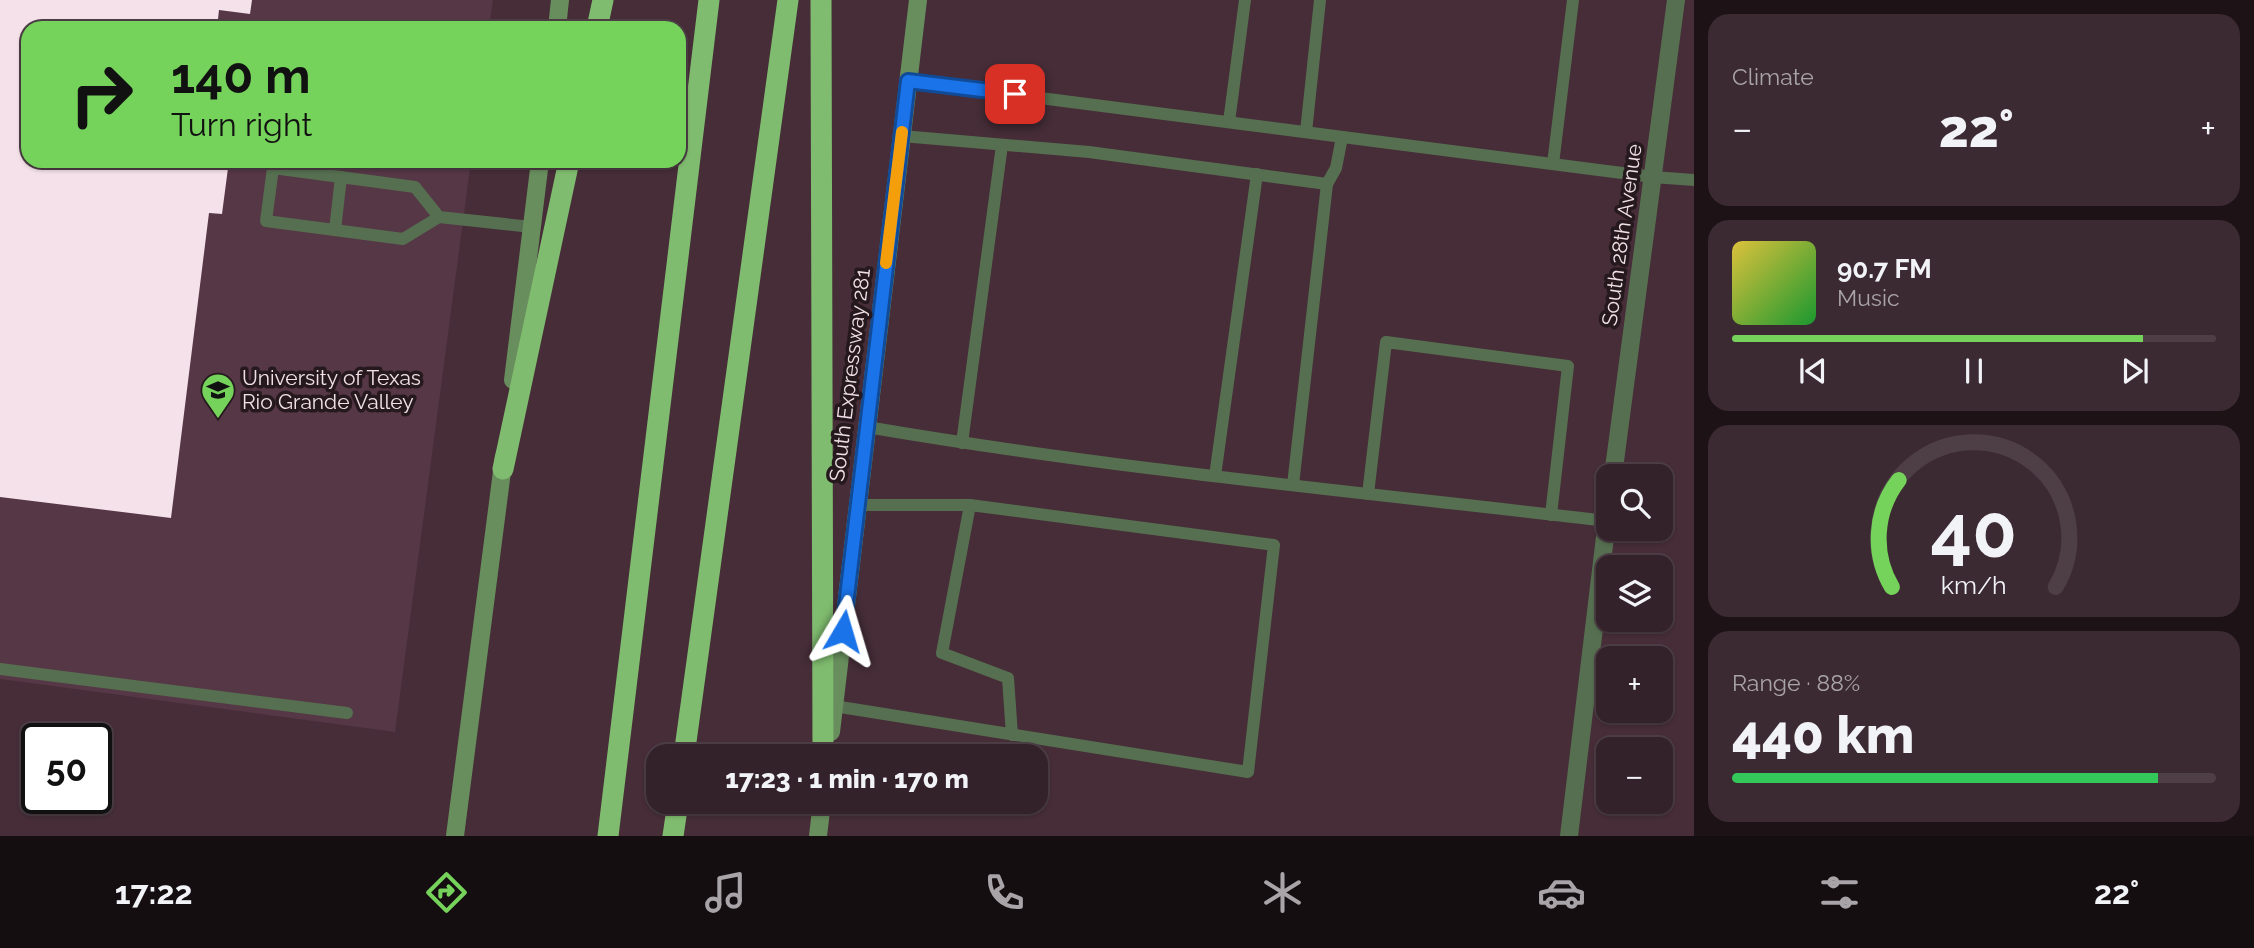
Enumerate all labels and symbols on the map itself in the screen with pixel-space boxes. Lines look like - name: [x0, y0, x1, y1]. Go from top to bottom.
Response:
- pin: [985, 64, 1045, 124]
- street label: South 28th Avenue: [1596, 142, 1647, 327]
- street label: South Expressway 281: [824, 267, 875, 483]
- place label: University of Texas Rio Grande Valley: [242, 365, 421, 414]
- school or university icon: University of Texas Rio Grande Valley: [199, 371, 237, 420]
- position arrow: [806, 594, 880, 668]
- speed limit sign: 50: [21, 723, 112, 814]

